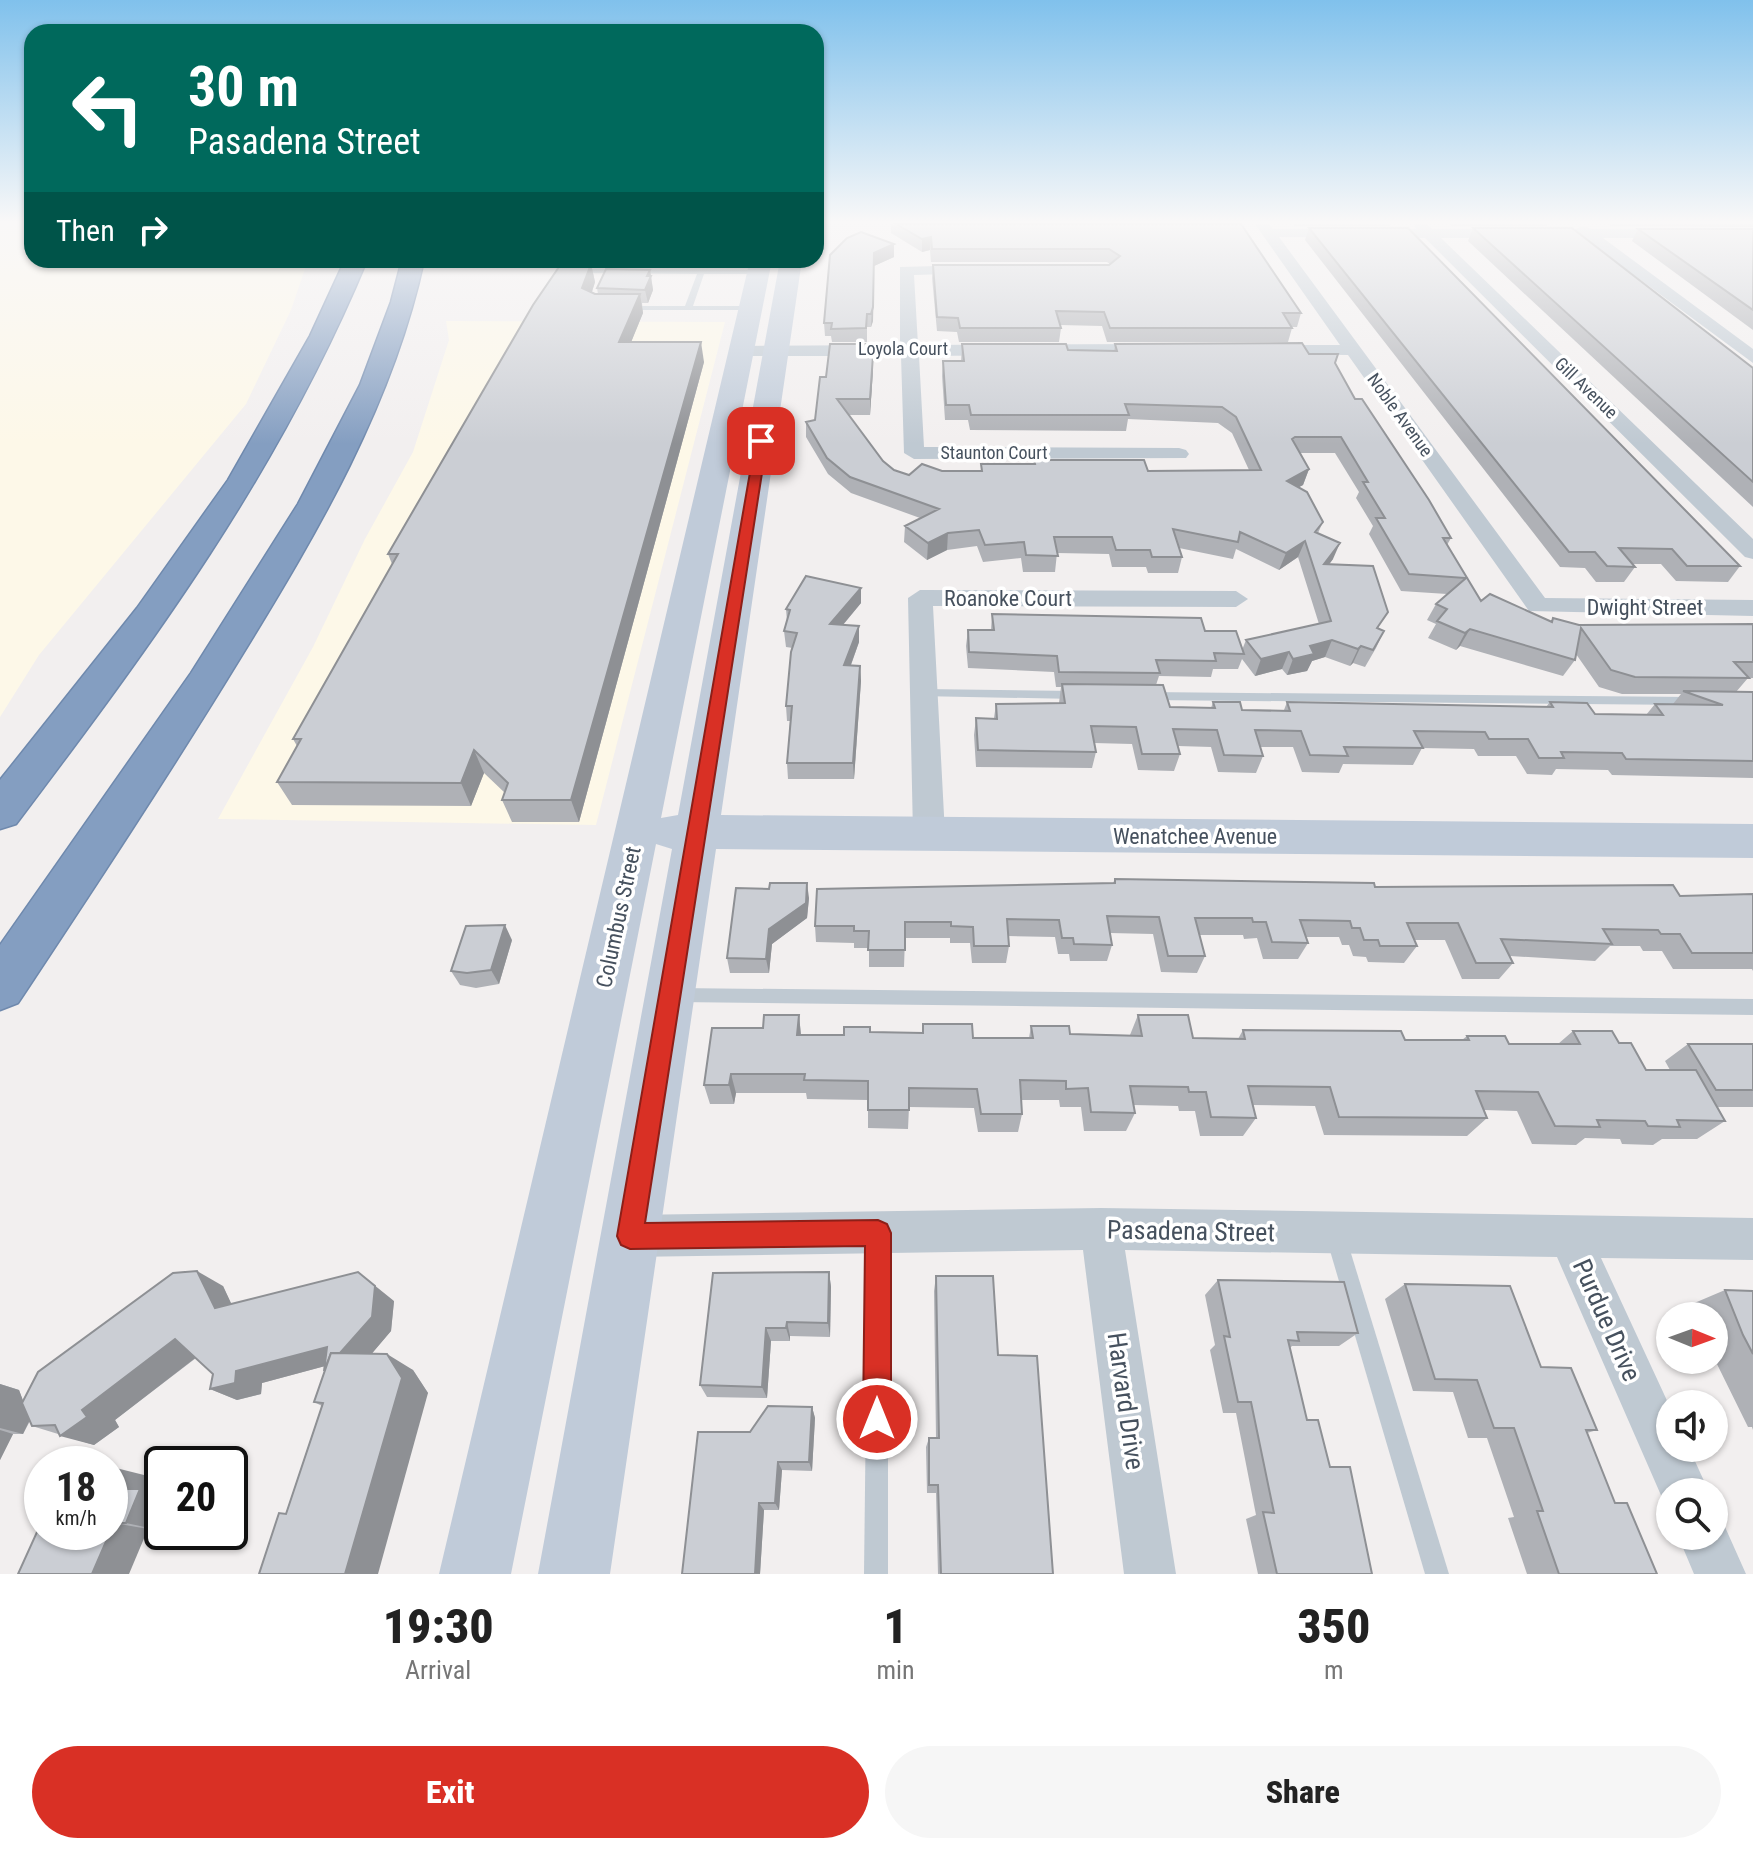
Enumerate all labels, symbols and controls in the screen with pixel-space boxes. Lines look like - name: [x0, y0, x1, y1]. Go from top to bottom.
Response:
- text: 30 m: [188, 54, 299, 120]
- icon: left: [56, 56, 160, 160]
- text: Pasadena Street: [188, 121, 421, 163]
- icon: right: [131, 208, 175, 252]
- text: Then: [56, 213, 115, 248]
- street label: Loyola Court: [858, 338, 948, 359]
- street label: Gill Avenue: [1551, 353, 1622, 423]
- street label: Noble Avenue: [1363, 369, 1438, 460]
- pin: [727, 407, 795, 475]
- icon: arrive: [739, 419, 783, 463]
- street label: Staunton Court: [941, 442, 1047, 463]
- street label: Roanoke Court: [944, 586, 1072, 611]
- street label: Dwight Street: [1587, 595, 1703, 620]
- street label: Wenatchee Avenue: [1113, 824, 1277, 849]
- street label: Columbus Street: [591, 844, 646, 990]
- street label: Pasadena Street: [1107, 1215, 1275, 1247]
- street label: Purdue Drive: [1567, 1254, 1647, 1386]
- north arrow: [1656, 1302, 1728, 1374]
- map controls: [1656, 1302, 1728, 1550]
- street label: Harvard Drive: [1102, 1330, 1150, 1472]
- position arrow: [835, 1377, 919, 1461]
- button: sound: [1656, 1390, 1728, 1462]
- speed limit sign: 20: [144, 1446, 248, 1550]
- text: 18: [56, 1464, 96, 1511]
- button: search: [1656, 1478, 1728, 1550]
- text: km/h: [55, 1506, 97, 1530]
- text: 19:30: [383, 1598, 494, 1655]
- text: 1: [883, 1598, 908, 1655]
- text: 350: [1297, 1598, 1370, 1655]
- text: Arrival: [405, 1655, 471, 1685]
- text: min: [876, 1655, 915, 1685]
- text: m: [1324, 1655, 1344, 1685]
- button: Exit: [32, 1746, 869, 1838]
- button: Share: [885, 1746, 1721, 1838]

